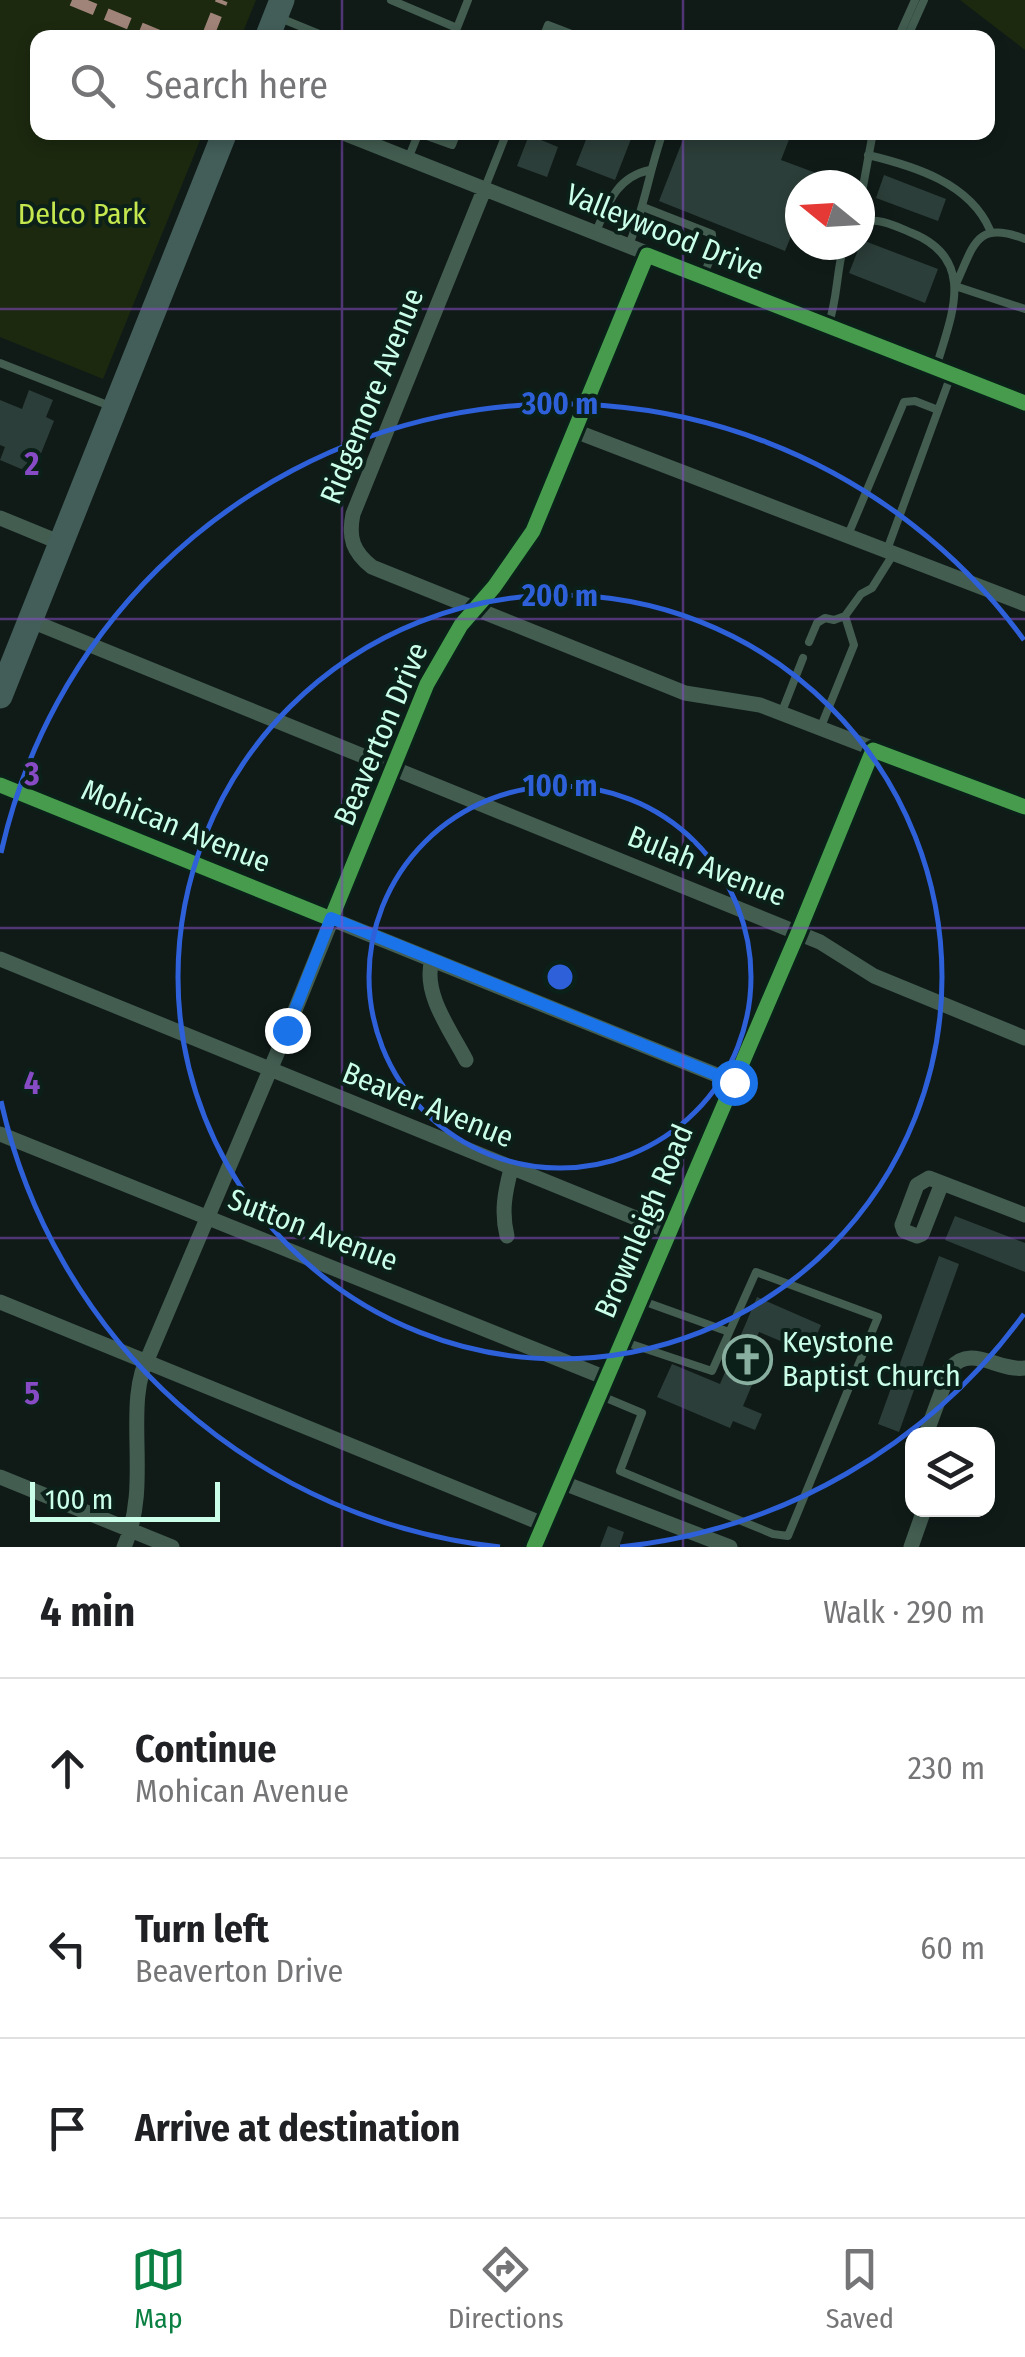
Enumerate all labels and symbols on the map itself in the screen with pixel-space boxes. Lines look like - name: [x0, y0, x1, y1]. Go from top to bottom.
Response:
- north arrow: [785, 170, 875, 260]
- street label: Valleywood Drive: [561, 176, 769, 288]
- park label: Delco Park: [18, 196, 146, 232]
- street label: Ridgemore Avenue: [312, 283, 432, 509]
- text: 300 m: [521, 386, 598, 422]
- text: 2: [24, 445, 40, 483]
- text: 200 m: [521, 578, 598, 614]
- street label: Beaverton Drive: [326, 637, 436, 831]
- text: 3: [23, 755, 40, 793]
- text: 100 m: [523, 768, 597, 804]
- street label: Mohican Avenue: [76, 772, 276, 880]
- street label: Bulah Avenue: [623, 818, 791, 914]
- centre of rings: [542, 959, 578, 995]
- route end: [265, 1008, 311, 1054]
- street label: Beaver Avenue: [337, 1054, 519, 1156]
- route start: [712, 1060, 758, 1106]
- text: 4: [24, 1064, 40, 1102]
- street label: Brownleigh Road: [587, 1119, 701, 1323]
- street label: Sutton Avenue: [223, 1181, 403, 1279]
- place label: Keystone Baptist Church: [782, 1324, 961, 1394]
- church icon: Keystone Baptist Church: [721, 1333, 773, 1385]
- text: 5: [24, 1374, 40, 1412]
- scale bar: [30, 1477, 220, 1522]

